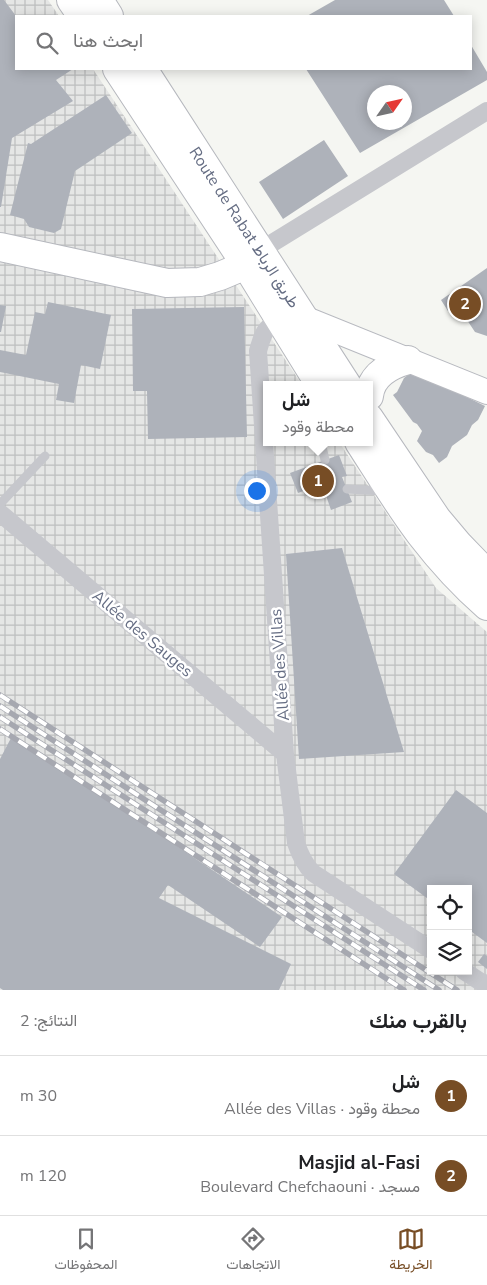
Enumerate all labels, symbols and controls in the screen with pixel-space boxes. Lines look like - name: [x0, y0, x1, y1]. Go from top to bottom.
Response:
- search box: [15, 15, 472, 70]
- text: ابحث هنا: [73, 28, 143, 54]
- icon: search: [33, 29, 61, 57]
- north arrow: [367, 85, 412, 130]
- street label: Route de Rabat طريق الرباط: [184, 143, 305, 312]
- pin: 2: [449, 285, 481, 323]
- popup: [263, 381, 373, 446]
- text: شل: [282, 387, 310, 413]
- text: محطة وقود: [282, 416, 354, 438]
- pin: 1: [302, 462, 334, 500]
- your location: [244, 478, 270, 504]
- street label: Allée des Sauges: [88, 585, 197, 682]
- street label: Allée des Villas: [265, 608, 295, 722]
- map controls: [427, 885, 472, 975]
- button: locate: [427, 885, 472, 930]
- button: layers: [427, 930, 472, 975]
- text: بالقرب منك: [369, 1007, 467, 1035]
- text: النتائج: 2: [20, 1010, 77, 1032]
- text: شل: [392, 1069, 420, 1095]
- text: 30 m: [20, 1085, 57, 1107]
- text: 1: [446, 1085, 456, 1107]
- text: محطة وقود · Allée des Villas: [224, 1098, 420, 1120]
- text: Masjid al-Fasi: [298, 1150, 420, 1176]
- text: 120 m: [20, 1165, 67, 1187]
- text: 2: [446, 1165, 456, 1187]
- text: مسجد · Boulevard Chefchaouni: [200, 1176, 420, 1198]
- tab: المحفوظات: [54, 1225, 117, 1277]
- tab: الاتجاهات: [226, 1225, 281, 1277]
- tab: الخريطة: [389, 1225, 433, 1277]

